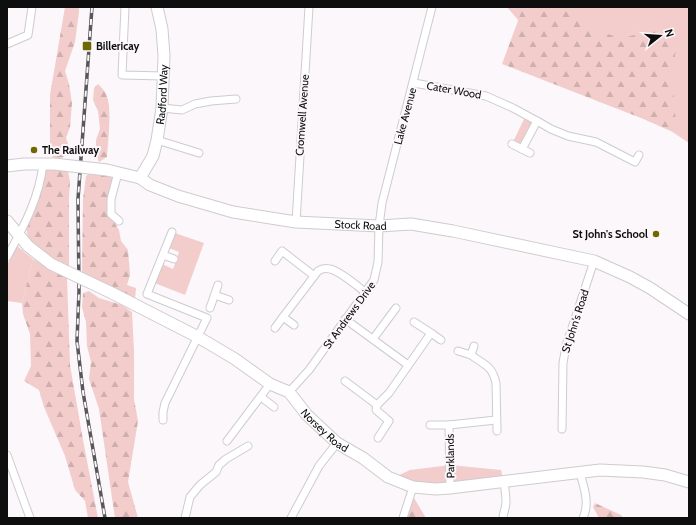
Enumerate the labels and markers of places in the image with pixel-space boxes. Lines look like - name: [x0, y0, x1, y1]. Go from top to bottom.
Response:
- place label: Billericay: [96, 39, 139, 53]
- marker: Billericay: [81, 40, 93, 52]
- place label: The Railway: [42, 143, 99, 157]
- marker: The Railway: [29, 145, 39, 155]
- place label: St John's School: [572, 227, 648, 241]
- marker: St John's School: [651, 229, 661, 239]

